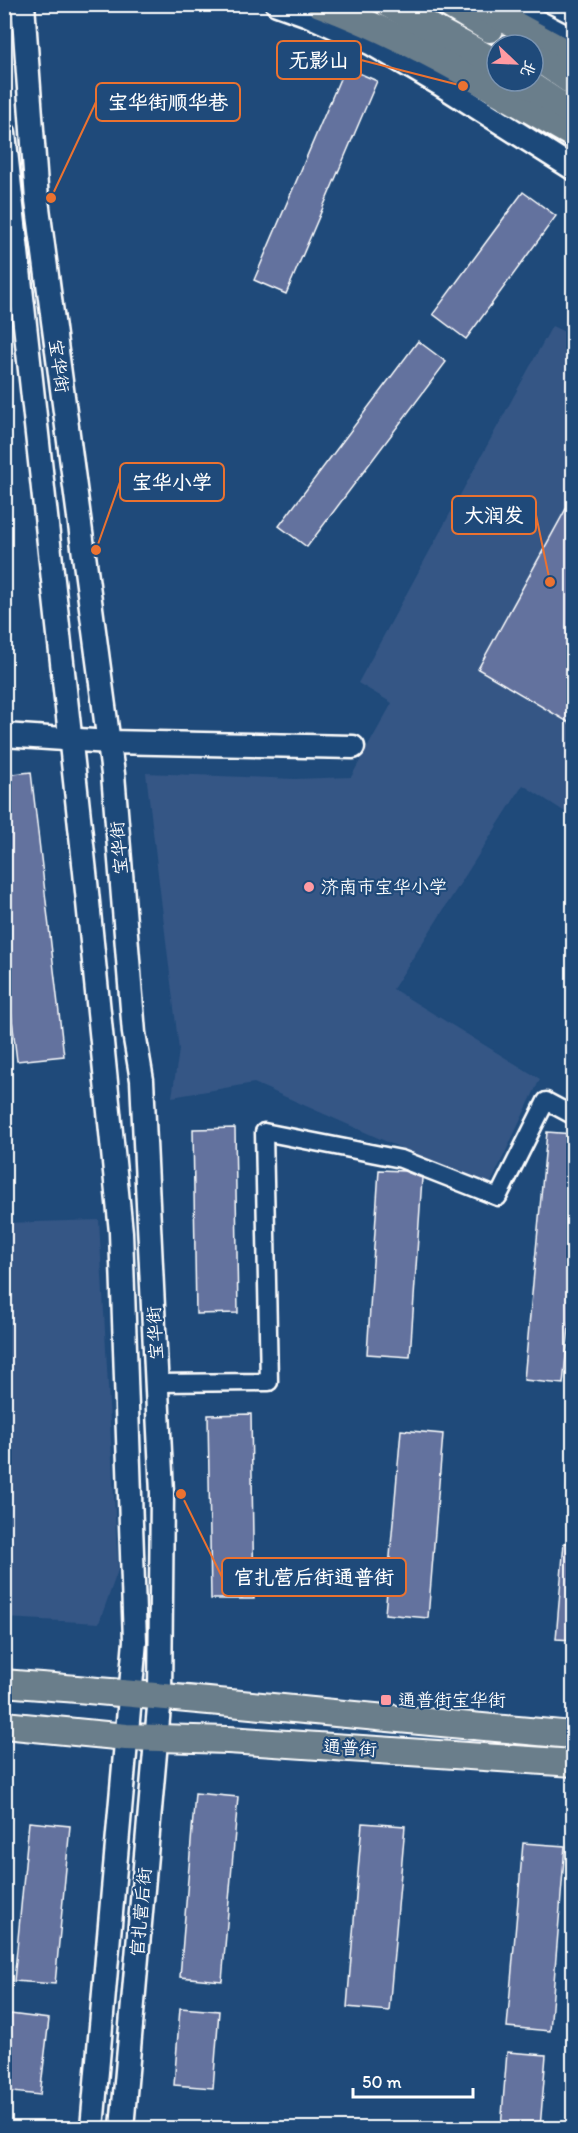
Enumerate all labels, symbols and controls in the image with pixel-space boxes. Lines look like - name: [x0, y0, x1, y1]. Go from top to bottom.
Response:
- north arrow: [485, 33, 545, 93]
- callout: 无影山: [277, 41, 361, 79]
- text: 无影山: [289, 48, 349, 72]
- text: 北: [516, 58, 540, 80]
- callout: 宝华街顺华巷: [96, 83, 240, 121]
- text: 宝华街顺华巷: [108, 90, 229, 114]
- street label: 宝华街: [44, 338, 74, 394]
- callout: 宝华小学: [120, 463, 224, 501]
- text: 宝华小学: [132, 470, 212, 494]
- callout: 大润发: [452, 496, 536, 534]
- text: 大润发: [464, 503, 524, 527]
- street label: 宝华街: [106, 820, 132, 876]
- place label: 济南市宝华小学: [321, 876, 447, 898]
- marker: 济南市宝华小学: [302, 880, 316, 894]
- street label: 宝华街: [143, 1305, 167, 1361]
- callout: 官扎营后街通普街: [222, 1558, 406, 1596]
- text: 官扎营后街通普街: [234, 1565, 394, 1589]
- place label: 通普街宝华街: [398, 1689, 506, 1711]
- marker: 通普街宝华街: [379, 1693, 393, 1707]
- street label: 通普街: [322, 1735, 378, 1761]
- street label: 官扎营后街: [126, 1866, 156, 1958]
- scale bar: [353, 2061, 473, 2099]
- text: 50 m: [362, 2071, 402, 2093]

